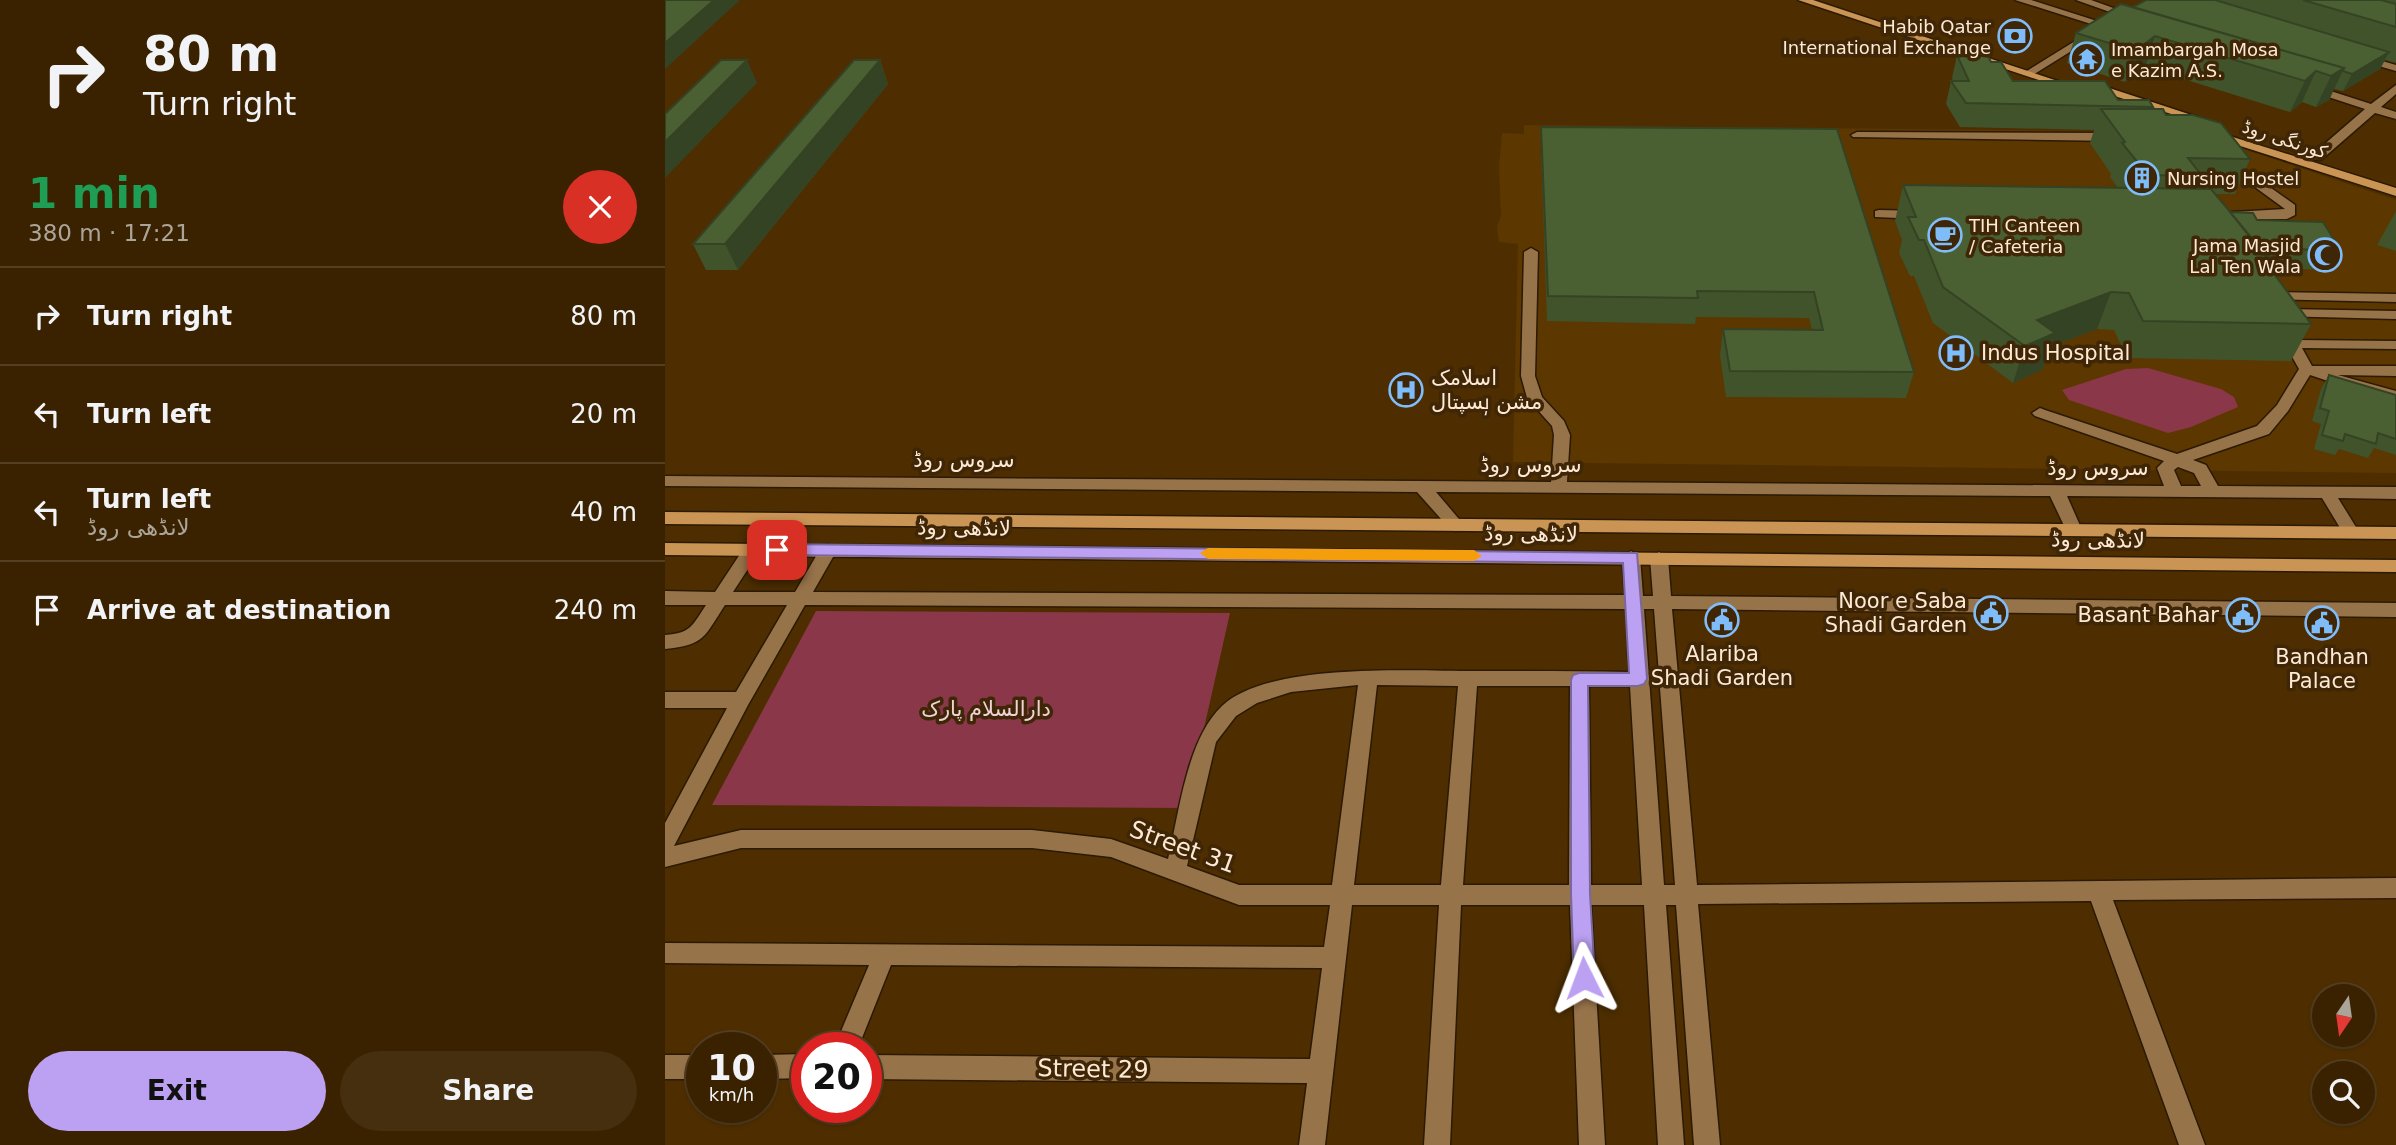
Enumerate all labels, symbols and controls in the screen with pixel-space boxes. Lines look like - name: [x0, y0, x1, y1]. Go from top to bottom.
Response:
- place label: Habib Qatar International Exchange: [1782, 16, 1992, 58]
- bank icon: Habib Qatar International Exchange: [1996, 17, 2034, 55]
- text: 80 m: [143, 26, 279, 83]
- icon: right: [28, 28, 119, 119]
- place label: Imambargah Mosa e Kazim A.S.: [2111, 39, 2278, 81]
- temple icon: Imambargah Mosa e Kazim A.S.: [2068, 40, 2106, 78]
- text: Turn right: [143, 85, 296, 123]
- street label: کورنگی روڈ: [2240, 115, 2330, 164]
- building icon: Nursing Hostel: [2123, 159, 2161, 197]
- place label: Nursing Hostel: [2167, 168, 2299, 189]
- text: 1 min: [28, 169, 160, 218]
- button: close: [563, 170, 637, 244]
- place label: TIH Canteen / Cafeteria: [1968, 215, 2080, 257]
- cafe icon: TIH Canteen / Cafeteria: [1926, 216, 1964, 254]
- text: 380 m · 17:21: [28, 220, 190, 246]
- place label: Jama Masjid Lal Ten Wala: [2189, 235, 2301, 277]
- mosque icon: Jama Masjid Lal Ten Wala: [2306, 236, 2344, 274]
- icon: right: [28, 297, 66, 335]
- text: Turn right: [87, 301, 232, 331]
- text: 80 m: [570, 301, 637, 331]
- hospital icon: Indus Hospital: [1937, 334, 1975, 372]
- place label: Indus Hospital: [1981, 341, 2130, 365]
- place label: اسلامک مشن ہسپتال: [1431, 366, 1542, 416]
- hospital icon: اسلامک مشن ہسپتال: [1387, 371, 1425, 409]
- icon: left: [28, 395, 66, 433]
- text: Turn left: [87, 399, 211, 429]
- text: 20 m: [570, 399, 637, 429]
- street label: سروس روڈ: [913, 448, 1015, 472]
- street label: سروس روڈ: [1480, 453, 1582, 477]
- street label: سروس روڈ: [2047, 456, 2149, 480]
- text: Turn left: [87, 484, 211, 514]
- icon: left: [28, 493, 66, 531]
- text: 40 m: [570, 497, 637, 527]
- text: لانڈھی روڈ: [87, 514, 190, 540]
- street label: لانڈھی روڈ: [917, 515, 1011, 541]
- pin: [747, 520, 807, 580]
- street label: لانڈھی روڈ: [1484, 521, 1578, 547]
- street label: لانڈھی روڈ: [2051, 527, 2145, 553]
- icon: arrive: [758, 531, 796, 569]
- place label: Noor e Saba Shadi Garden: [1825, 589, 1967, 637]
- icon: arrive: [28, 591, 66, 629]
- public building icon: Noor e Saba Shadi Garden: [1972, 594, 2010, 632]
- text: Arrive at destination: [87, 595, 391, 625]
- text: 240 m: [554, 595, 637, 625]
- public building icon: Basant Bahar: [2224, 596, 2262, 634]
- public building icon: Alariba Shadi Garden: [1703, 601, 1741, 639]
- place label: Basant Bahar: [2078, 603, 2219, 627]
- public building icon: Bandhan Palace: [2303, 604, 2341, 642]
- place label: Alariba Shadi Garden: [1651, 642, 1793, 690]
- place label: Bandhan Palace: [2275, 645, 2369, 693]
- park label: دارالسلام پارک: [921, 697, 1051, 721]
- street label: Street 31: [1126, 815, 1240, 879]
- position arrow: [1547, 941, 1621, 1015]
- north arrow: [2312, 984, 2375, 1046]
- map controls: [2312, 984, 2375, 1124]
- speed limit sign: 20: [791, 1032, 882, 1123]
- text: 10: [707, 1048, 756, 1088]
- button: Exit: [28, 1051, 326, 1131]
- button: Share: [340, 1051, 637, 1131]
- street label: Street 29: [1037, 1054, 1149, 1084]
- button: search: [2312, 1061, 2375, 1124]
- text: km/h: [709, 1084, 754, 1105]

